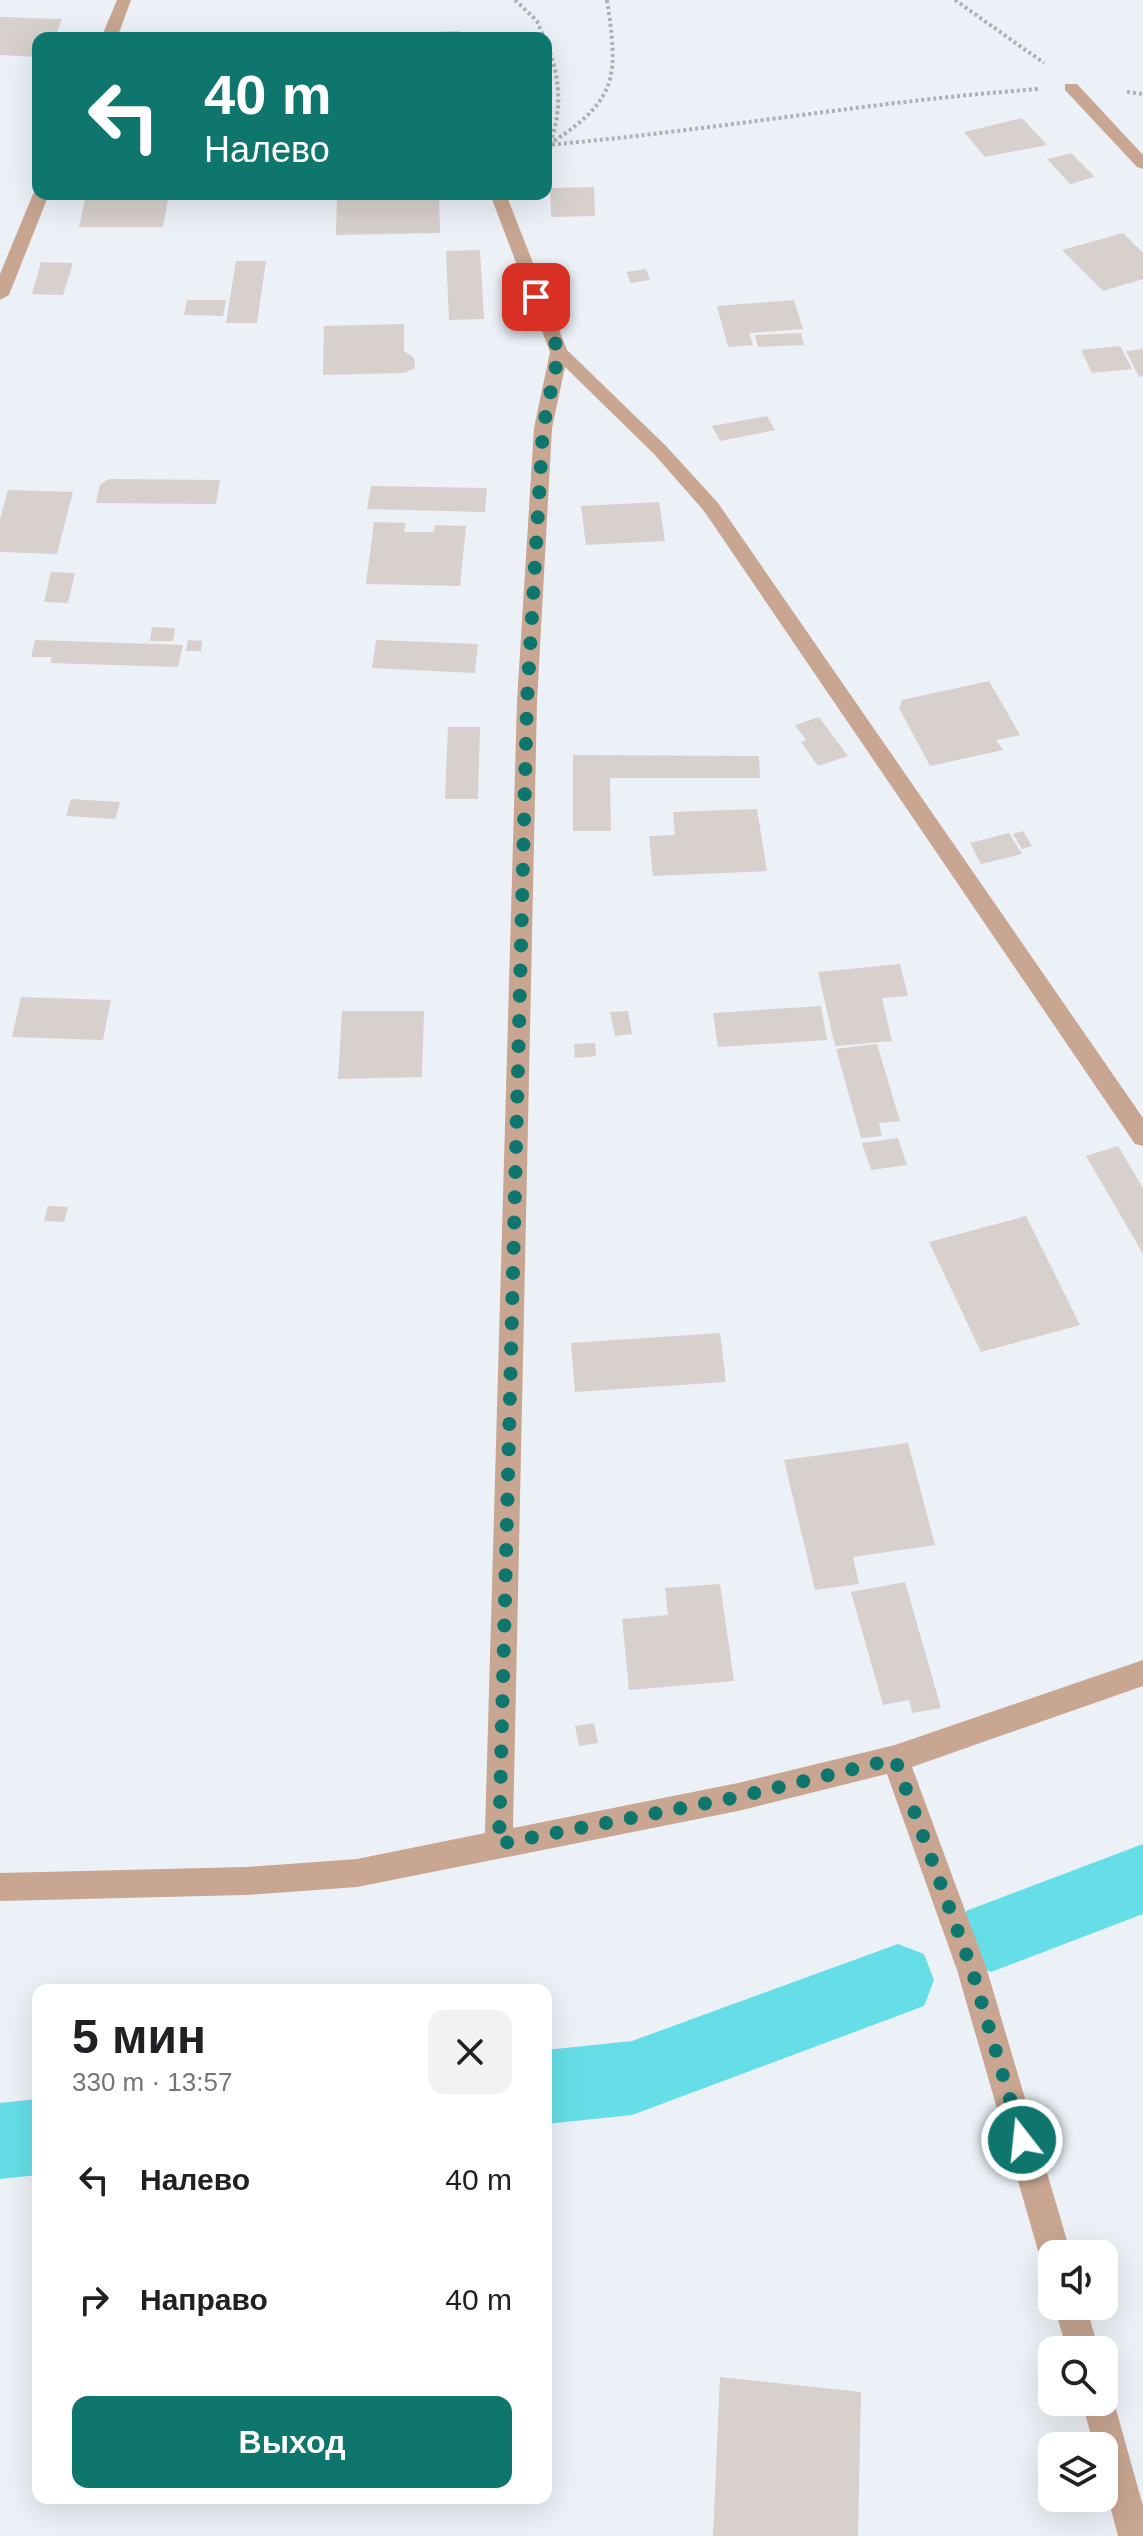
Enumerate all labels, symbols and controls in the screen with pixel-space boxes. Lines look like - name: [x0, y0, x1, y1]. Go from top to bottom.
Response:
- text: 40 m: [204, 63, 332, 126]
- icon: left: [72, 64, 176, 168]
- text: Налево: [204, 129, 330, 170]
- pin: [502, 263, 570, 331]
- icon: arrive: [514, 275, 558, 319]
- text: 5 мин: [72, 2010, 206, 2063]
- button: close: [428, 2010, 512, 2094]
- text: 330 m · 13:57: [72, 2067, 232, 2097]
- position arrow: [980, 2098, 1064, 2182]
- icon: left: [72, 2158, 116, 2202]
- text: Налево: [140, 2163, 250, 2196]
- text: 40 m: [445, 2163, 512, 2196]
- map controls: [1038, 2240, 1118, 2512]
- button: sound: [1038, 2240, 1118, 2320]
- icon: right: [72, 2278, 116, 2322]
- text: Направо: [140, 2283, 268, 2316]
- text: 40 m: [445, 2283, 512, 2316]
- button: search: [1038, 2336, 1118, 2416]
- button: Выход: [72, 2396, 512, 2488]
- button: layers: [1038, 2432, 1118, 2512]

